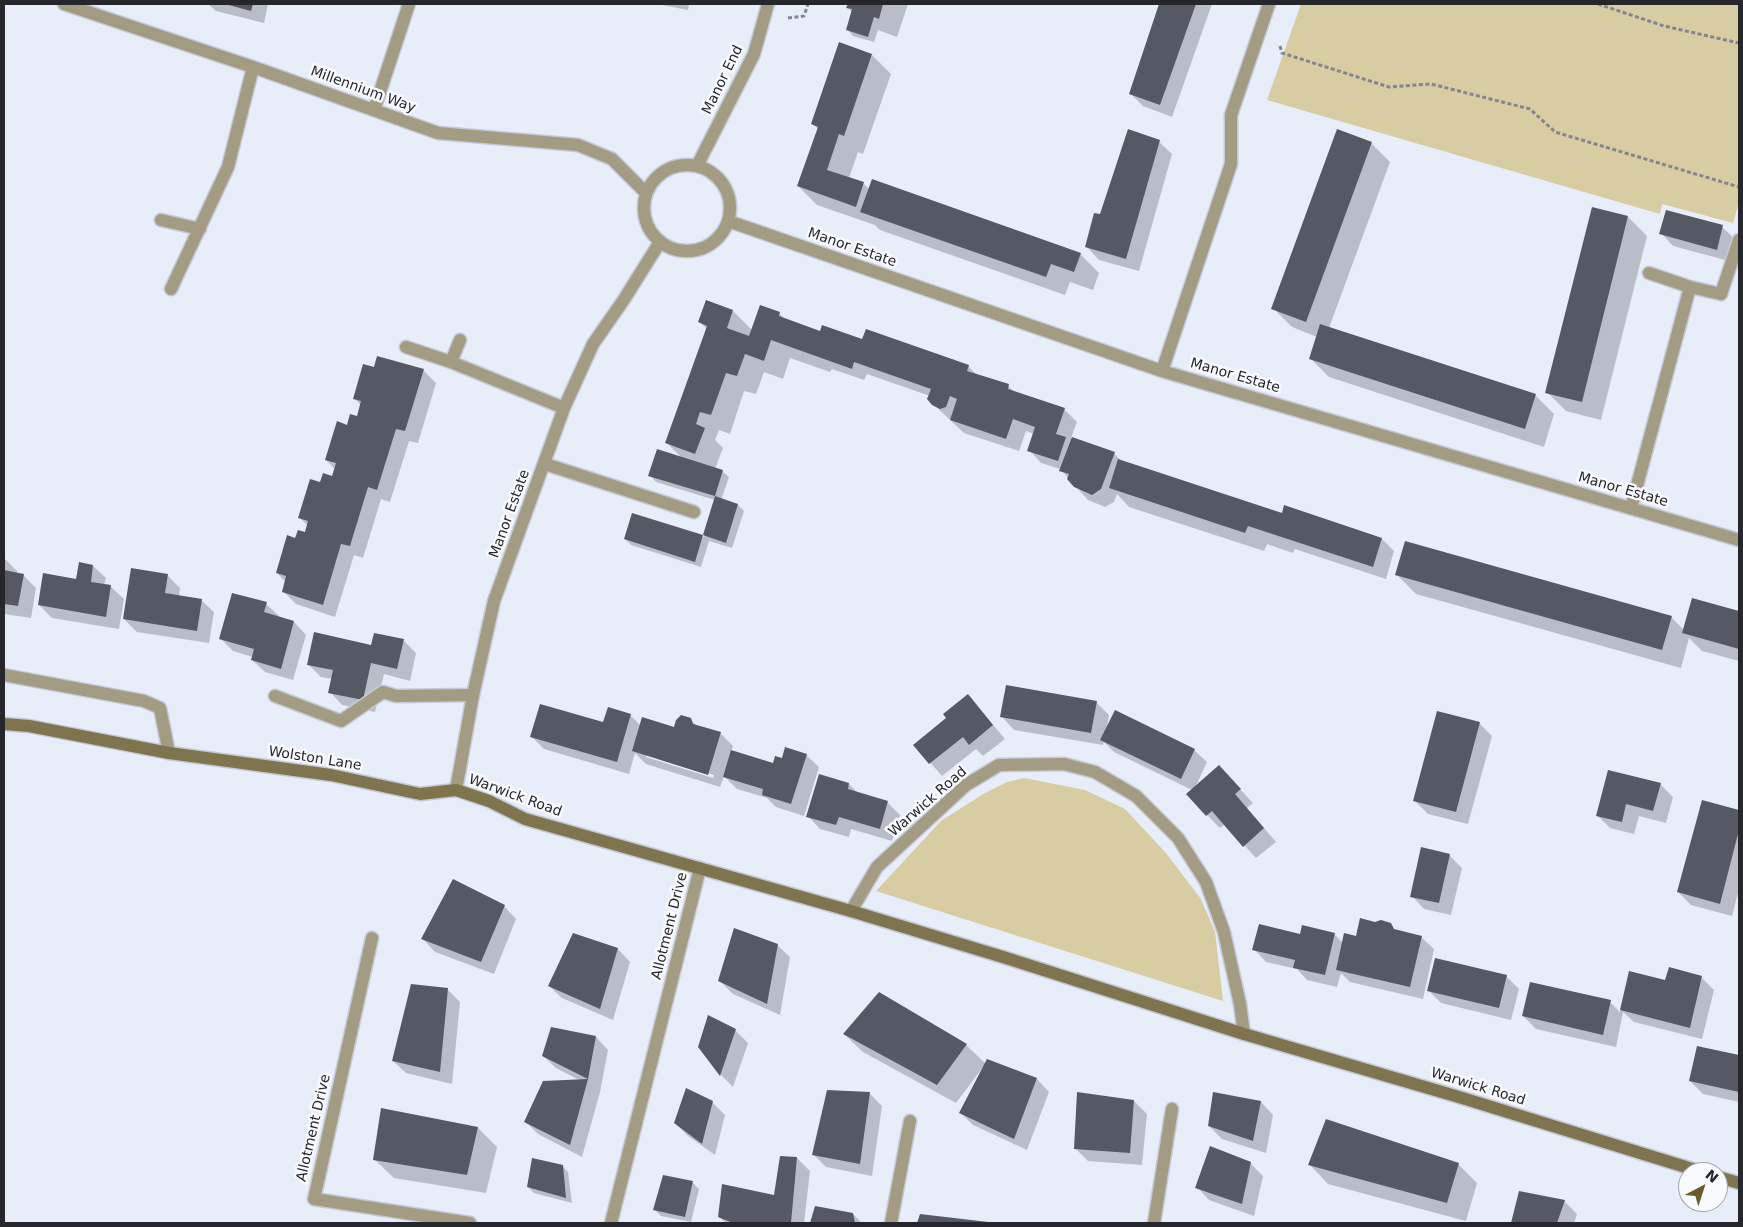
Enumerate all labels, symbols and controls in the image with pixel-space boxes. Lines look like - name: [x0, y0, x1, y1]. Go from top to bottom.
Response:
- street label: Manor End: [699, 43, 747, 117]
- street label: Millennium Way: [308, 63, 418, 117]
- street label: Manor Estate: [805, 225, 899, 271]
- street label: Manor Estate: [1188, 355, 1282, 397]
- street label: Manor Estate: [486, 468, 534, 560]
- street label: Manor Estate: [1576, 469, 1670, 511]
- street label: Wolston Lane: [267, 743, 363, 775]
- street label: Warwick Road: [886, 764, 970, 840]
- street label: Warwick Road: [466, 771, 564, 821]
- street label: Allotment Drive: [649, 871, 691, 981]
- street label: Warwick Road: [1429, 1065, 1527, 1109]
- street label: Allotment Drive: [293, 1073, 335, 1183]
- north arrow: [1678, 1162, 1728, 1212]
- text: N: [1702, 1166, 1722, 1186]

